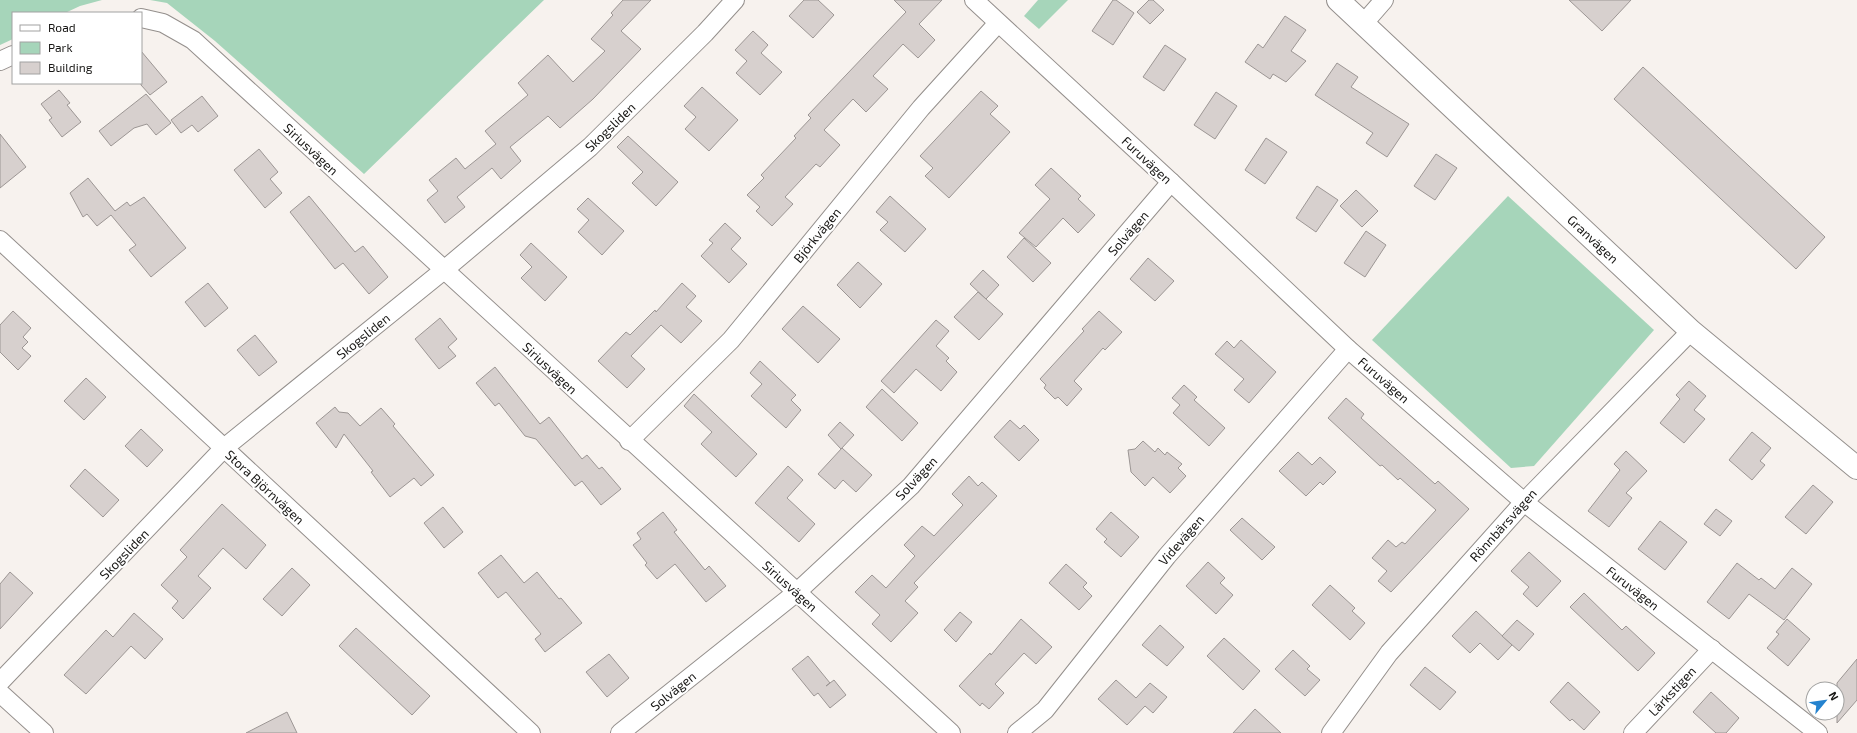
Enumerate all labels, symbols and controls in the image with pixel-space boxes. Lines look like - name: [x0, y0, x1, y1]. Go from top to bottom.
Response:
- legend: [12, 12, 142, 84]
- text: Road: [48, 20, 76, 34]
- text: Park: [48, 40, 73, 54]
- text: Building: [48, 60, 93, 74]
- street label: Skogsliden: [581, 99, 639, 155]
- street label: Siriusvägen: [280, 120, 342, 178]
- street label: Furuvägen: [1119, 133, 1175, 187]
- street label: Björkvägen: [790, 204, 844, 266]
- street label: Solvägen: [1104, 207, 1152, 259]
- street label: Granvägen: [1564, 211, 1622, 267]
- street label: Skogsliden: [333, 310, 393, 362]
- street label: Siriusvägen: [519, 339, 581, 397]
- street label: Furuvägen: [1355, 353, 1413, 407]
- street label: Stora Björnvägen: [222, 446, 308, 528]
- street label: Solvägen: [892, 453, 940, 503]
- street label: Rönnbärsvägen: [1466, 485, 1540, 565]
- street label: Videvägen: [1155, 512, 1207, 568]
- street label: Skogsliden: [96, 525, 152, 583]
- street label: Siriusvägen: [759, 557, 821, 615]
- street label: Furuvägen: [1603, 562, 1663, 614]
- street label: Lärkstigen: [1645, 663, 1699, 719]
- street label: Solvägen: [647, 668, 699, 714]
- north arrow: [1805, 681, 1845, 721]
- text: N: [1827, 689, 1842, 703]

